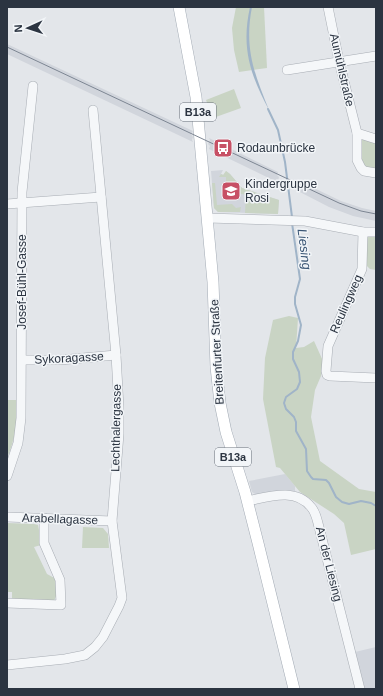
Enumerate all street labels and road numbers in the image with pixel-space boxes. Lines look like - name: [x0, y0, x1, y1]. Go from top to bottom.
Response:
- street label: Aumühlstraße: [327, 32, 357, 108]
- road number: B13a: [180, 103, 216, 121]
- street label: Josef-Bühl-Gasse: [15, 234, 29, 330]
- street label: Reulingweg: [327, 273, 365, 335]
- street label: Breitenfurter Straße: [207, 299, 227, 405]
- street label: Sykoragasse: [34, 349, 104, 367]
- street label: Lechthalergasse: [108, 384, 124, 472]
- road number: B13a: [215, 448, 251, 466]
- street label: Arabellagasse: [22, 511, 99, 527]
- street label: An der Liesing: [313, 525, 345, 603]

